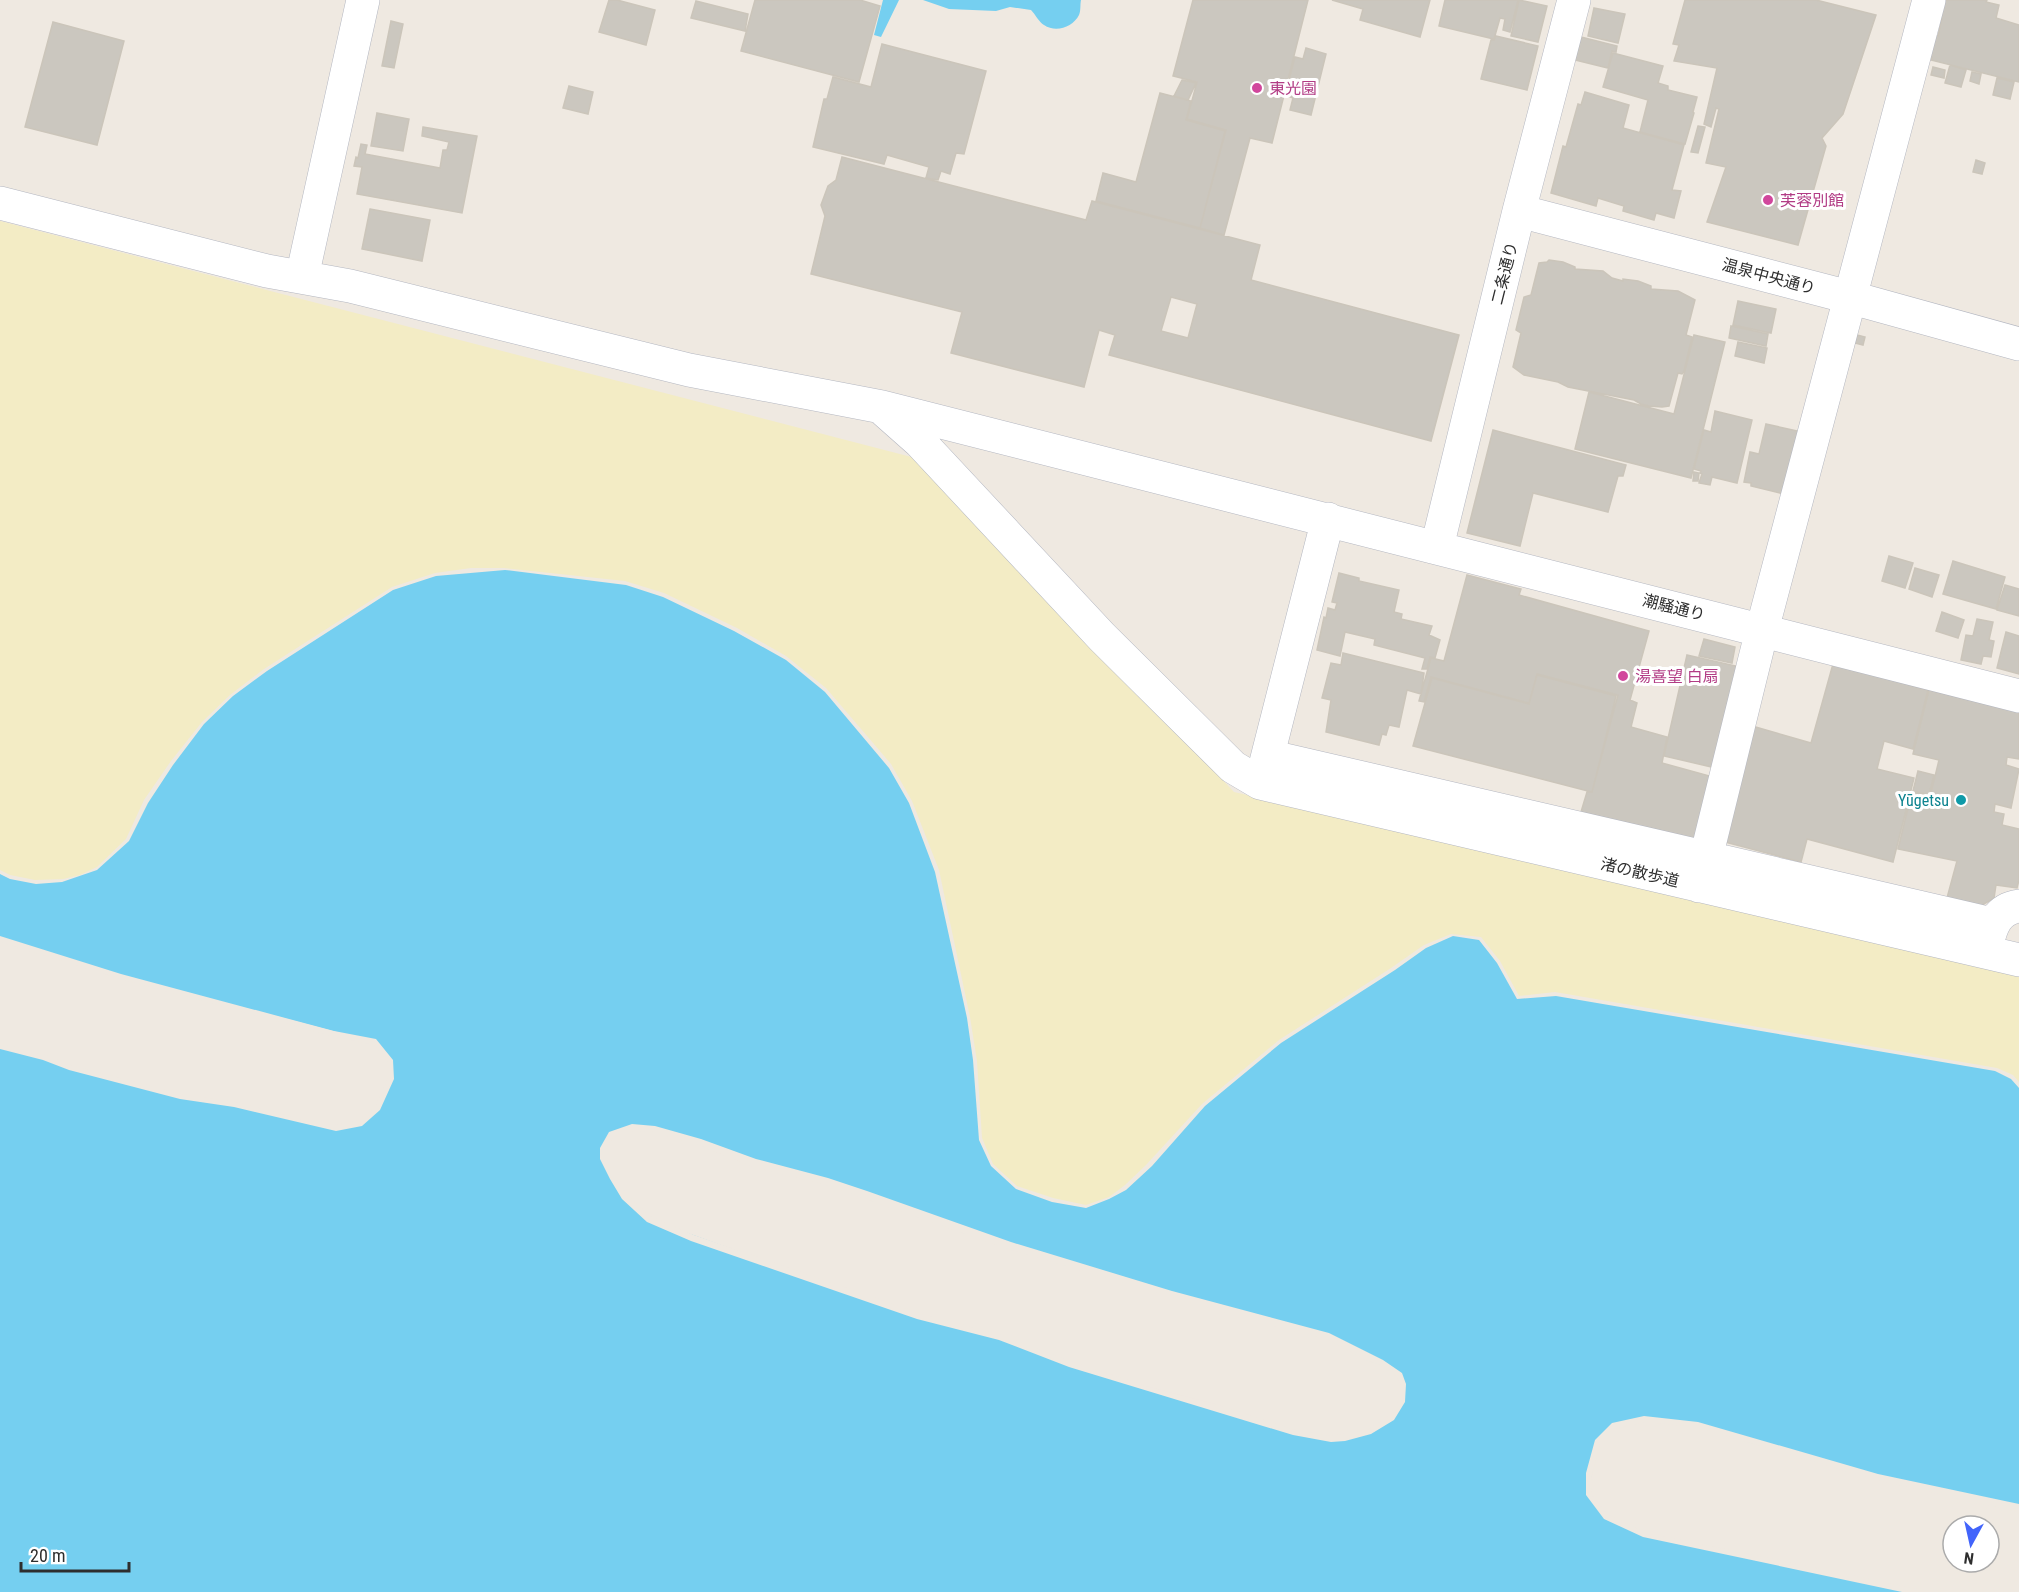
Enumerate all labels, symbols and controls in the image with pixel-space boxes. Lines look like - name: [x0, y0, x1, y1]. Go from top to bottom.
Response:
- place label: 東光園: [1269, 79, 1317, 98]
- marker: 東光園: [1250, 81, 1264, 95]
- place label: 芙蓉別館: [1780, 191, 1844, 210]
- marker: 芙蓉別館: [1761, 193, 1775, 207]
- street label: 二条通り: [1488, 240, 1521, 306]
- street label: 温泉中央通り: [1720, 255, 1818, 298]
- street label: 潮騒通り: [1641, 591, 1707, 624]
- place label: 湯喜望 白扇: [1635, 667, 1719, 686]
- marker: 湯喜望 白扇: [1616, 669, 1630, 683]
- place label: Yūgetsu: [1898, 791, 1949, 810]
- marker: Yūgetsu: [1954, 793, 1968, 807]
- street label: 渚の散歩道: [1599, 854, 1681, 891]
- north arrow: [1941, 1514, 2001, 1574]
- scale bar: [21, 1535, 129, 1573]
- text: 20 m: [30, 1545, 65, 1566]
- text: N: [1963, 1548, 1975, 1568]

